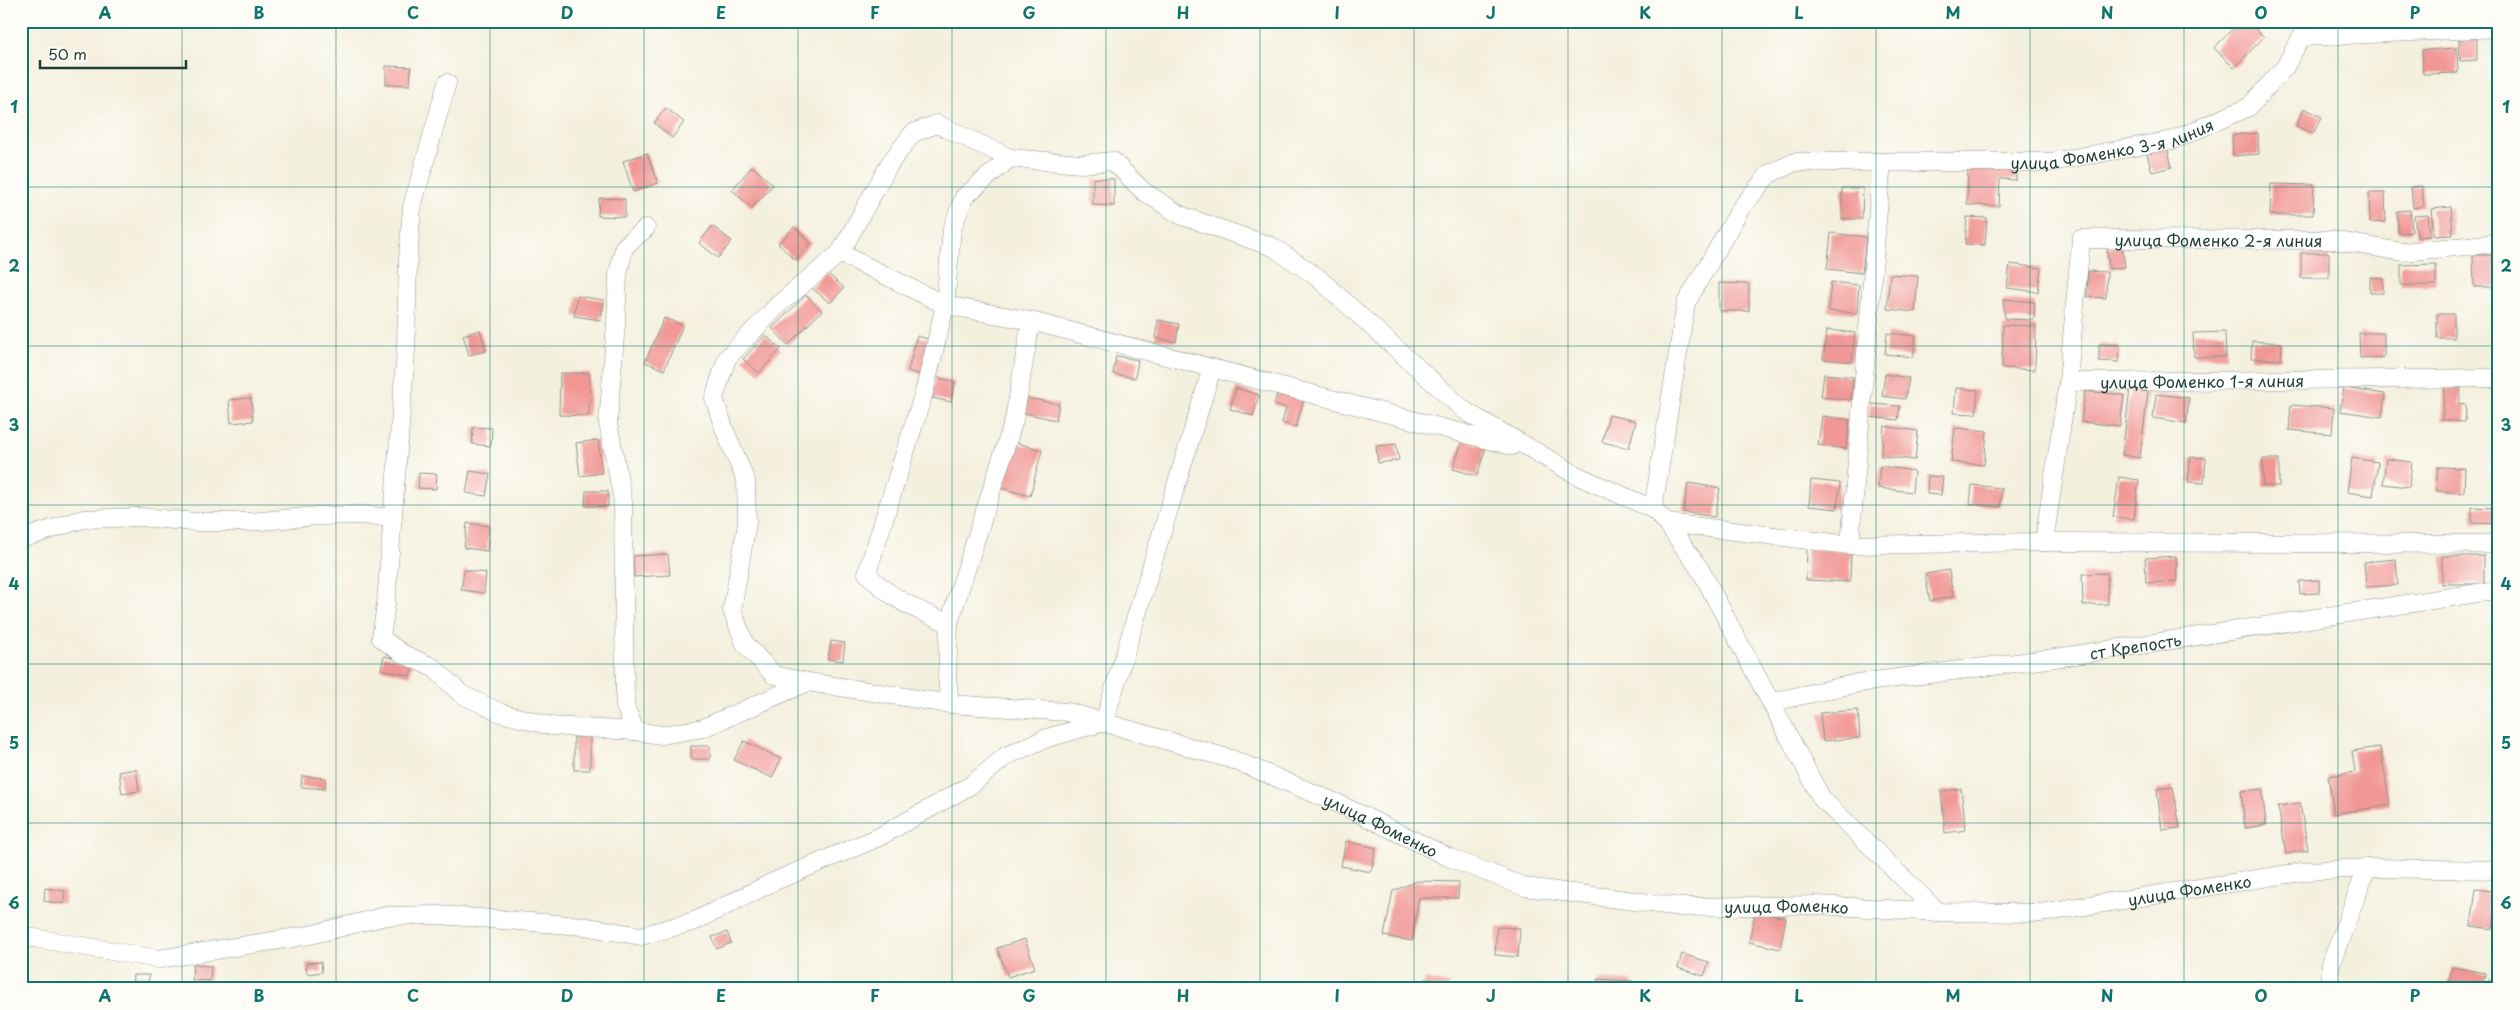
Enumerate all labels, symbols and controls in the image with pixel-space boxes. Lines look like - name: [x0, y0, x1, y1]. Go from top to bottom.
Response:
- text: A: [99, 0, 112, 24]
- text: B: [254, 0, 265, 24]
- text: C: [407, 0, 419, 24]
- text: D: [561, 0, 573, 24]
- text: E: [716, 0, 726, 24]
- text: F: [870, 0, 880, 24]
- text: G: [1022, 0, 1036, 24]
- text: H: [1177, 0, 1189, 24]
- text: I: [1334, 0, 1340, 24]
- text: J: [1486, 0, 1496, 24]
- text: K: [1639, 0, 1651, 24]
- text: L: [1794, 0, 1804, 24]
- text: M: [1945, 0, 1961, 24]
- text: N: [2101, 0, 2113, 24]
- text: O: [2255, 0, 2268, 24]
- text: P: [2410, 0, 2421, 24]
- scale bar: [40, 38, 186, 70]
- text: 50 m: [48, 42, 87, 65]
- text: 1: [10, 94, 18, 118]
- text: 1: [2502, 94, 2510, 118]
- street label: улица Фоменко 3-я линия: [2011, 112, 2217, 174]
- street label: улица Фоменко 2-я линия: [2114, 227, 2322, 252]
- text: 2: [8, 253, 20, 277]
- text: 2: [2500, 253, 2512, 277]
- street label: улица Фоменко 1-я линия: [2100, 368, 2304, 394]
- text: 3: [9, 412, 19, 436]
- text: 3: [2501, 412, 2511, 436]
- text: 4: [9, 571, 20, 595]
- text: 4: [2501, 571, 2512, 595]
- street label: ст Крепость: [2088, 627, 2183, 665]
- text: 5: [9, 730, 19, 754]
- text: 5: [2501, 730, 2511, 754]
- street label: улица Фоменко: [1320, 787, 1442, 862]
- street label: улица Фоменко: [2126, 868, 2253, 911]
- text: 6: [8, 890, 20, 914]
- text: 6: [2500, 890, 2512, 914]
- street label: улица Фоменко: [1724, 893, 1849, 919]
- text: A: [99, 983, 112, 1007]
- text: B: [254, 983, 265, 1007]
- text: C: [407, 983, 419, 1007]
- text: D: [561, 983, 573, 1007]
- text: E: [716, 983, 726, 1007]
- text: F: [870, 983, 880, 1007]
- text: G: [1022, 983, 1036, 1007]
- text: H: [1177, 983, 1189, 1007]
- text: I: [1334, 983, 1340, 1007]
- text: J: [1486, 983, 1496, 1007]
- text: K: [1639, 983, 1651, 1007]
- text: L: [1794, 983, 1804, 1007]
- text: M: [1945, 983, 1961, 1007]
- text: N: [2101, 983, 2113, 1007]
- text: O: [2255, 983, 2268, 1007]
- text: P: [2410, 983, 2421, 1007]

